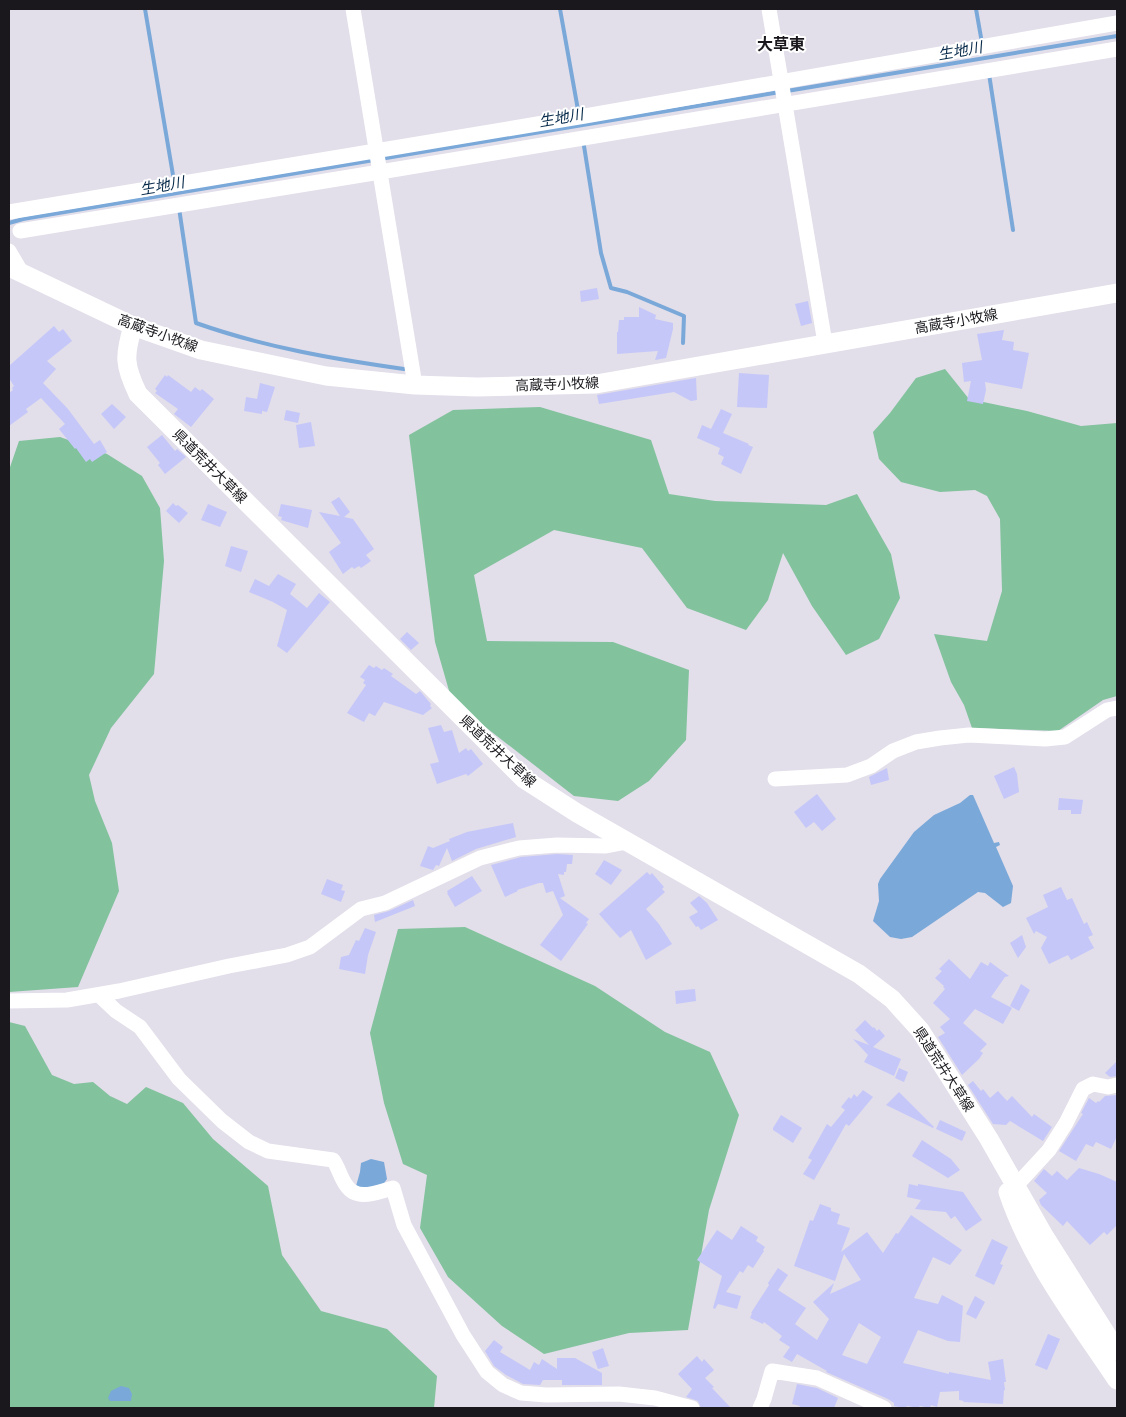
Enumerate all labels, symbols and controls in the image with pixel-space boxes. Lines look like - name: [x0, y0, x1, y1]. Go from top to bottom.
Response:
- district label: 大草東: [757, 34, 805, 55]
- water label: 生地川: [936, 37, 986, 64]
- water label: 生地川: [537, 104, 587, 131]
- water label: 生地川: [138, 172, 188, 199]
- street label: 高蔵寺小牧線: [913, 305, 999, 337]
- street label: 高蔵寺小牧線: [115, 310, 201, 356]
- street label: 高蔵寺小牧線: [515, 374, 599, 394]
- street label: 県道荒井大草線: [169, 425, 251, 507]
- street label: 県道荒井大草線: [456, 711, 540, 791]
- street label: 県道荒井大草線: [910, 1023, 978, 1115]

